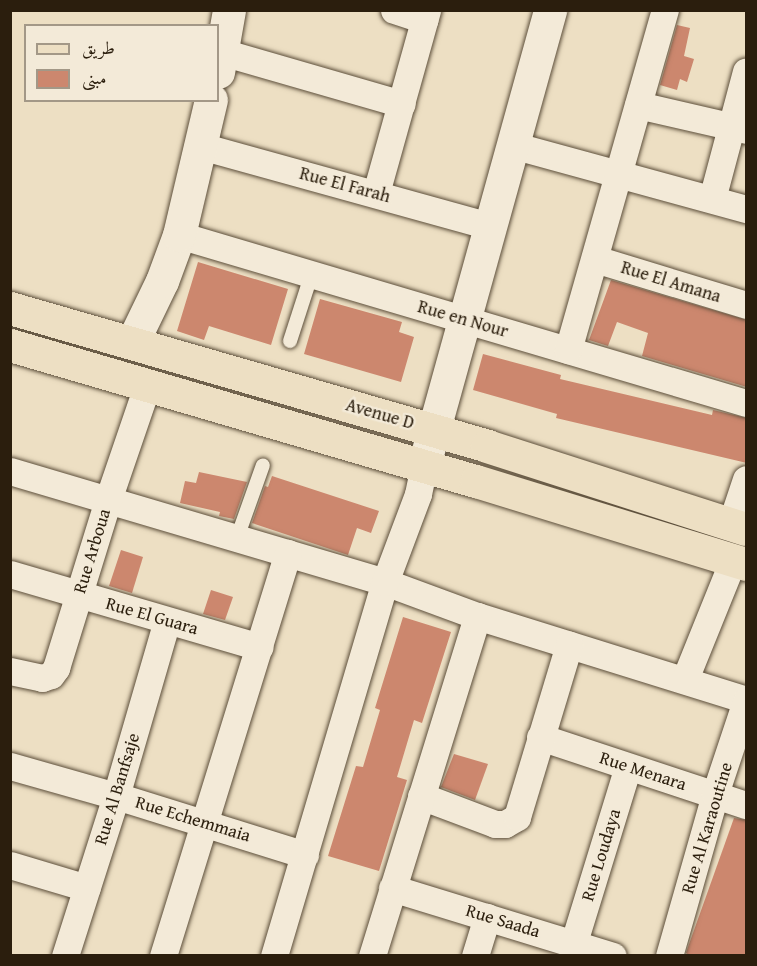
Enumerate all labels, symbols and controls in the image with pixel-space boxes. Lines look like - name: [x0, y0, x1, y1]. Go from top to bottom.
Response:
- legend: [24, 24, 219, 102]
- text: طريق: [82, 34, 115, 61]
- text: مبنى: [82, 64, 107, 91]
- street label: Rue El Farah: [297, 163, 393, 207]
- street label: Rue El Amana: [618, 257, 724, 307]
- street label: Rue en Nour: [415, 296, 511, 342]
- street label: Avenue D: [343, 394, 417, 434]
- street label: Rue Arboua: [69, 506, 115, 596]
- street label: Rue El Guara: [103, 592, 201, 640]
- street label: Rue Al Banfsaje: [90, 730, 144, 848]
- street label: Rue Menara: [597, 747, 689, 795]
- street label: Rue Al Karaoutine: [677, 760, 737, 896]
- street label: Rue Echemmaia: [133, 791, 253, 847]
- street label: Rue Loudaya: [577, 806, 625, 904]
- street label: Rue Saada: [463, 899, 543, 943]

